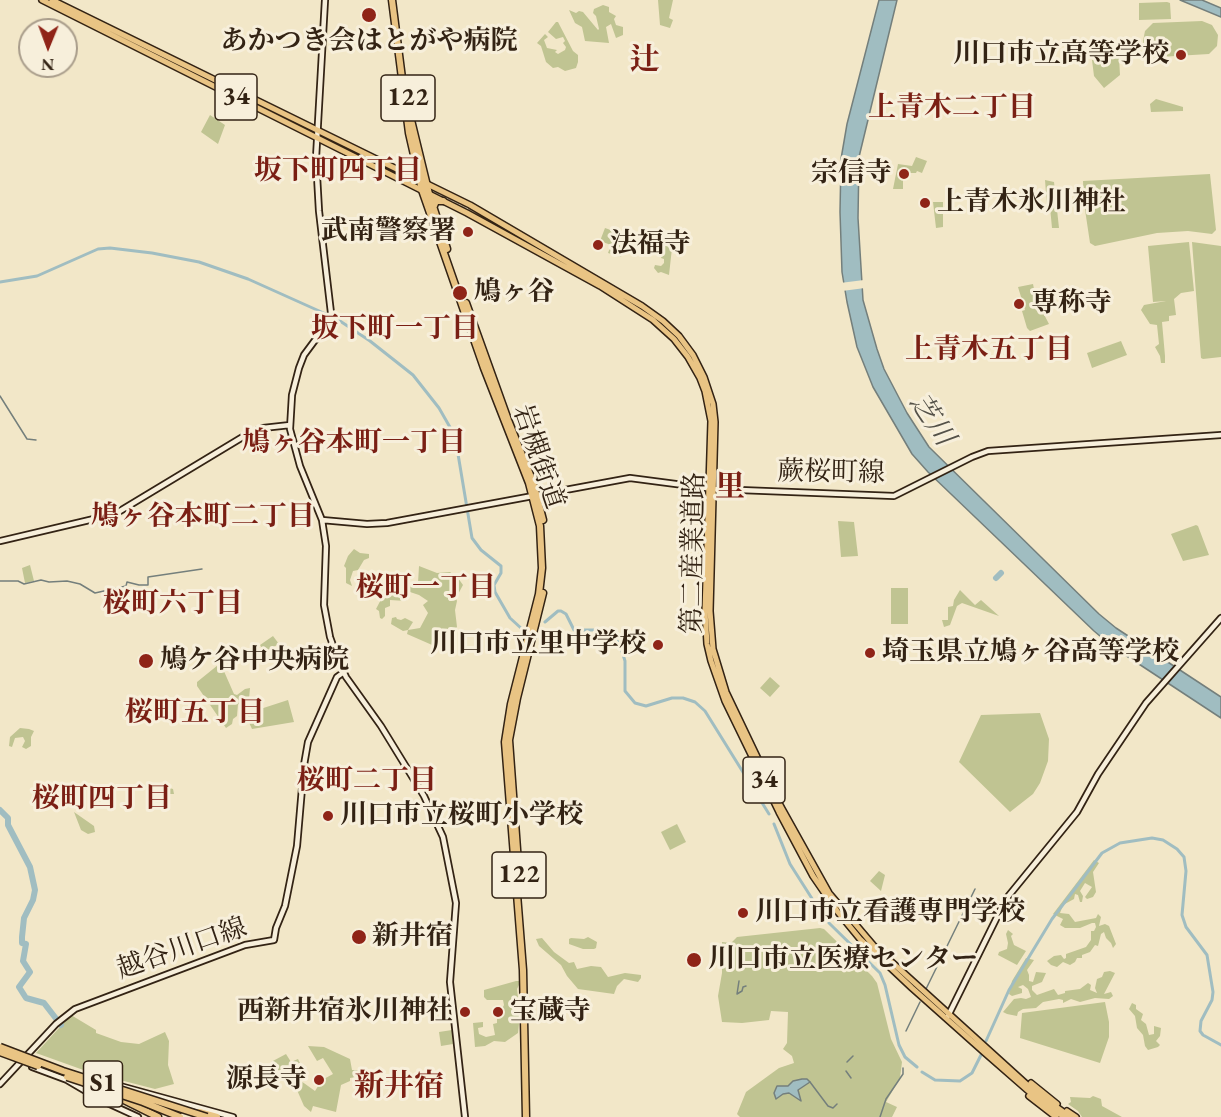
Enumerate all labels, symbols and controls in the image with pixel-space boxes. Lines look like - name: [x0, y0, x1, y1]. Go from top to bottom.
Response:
- marker: あかつき会はとがや病院: [360, 6, 378, 24]
- north arrow: [18, 18, 78, 78]
- place label: あかつき会はとがや病院: [221, 26, 517, 58]
- place label: 川口市立高等学校: [953, 39, 1169, 71]
- district label: 辻: [630, 43, 660, 79]
- marker: 川口市立高等学校: [1174, 48, 1188, 62]
- text: N: [41, 54, 54, 75]
- road number: 34: [215, 74, 257, 120]
- road number: 122: [381, 75, 435, 121]
- district label: 上青木二丁目: [868, 91, 1036, 125]
- district label: 坂下町四丁目: [254, 154, 422, 188]
- place label: 宗信寺: [811, 158, 892, 190]
- marker: 宗信寺: [897, 167, 911, 181]
- place label: 上青木氷川神社: [937, 187, 1126, 219]
- marker: 上青木氷川神社: [918, 196, 932, 210]
- place label: 武南警察署: [321, 216, 456, 248]
- marker: 武南警察署: [461, 225, 475, 239]
- place label: 法福寺: [610, 229, 691, 261]
- marker: 法福寺: [591, 238, 605, 252]
- place label: 鳩ヶ谷: [474, 277, 555, 309]
- marker: 鳩ヶ谷: [451, 284, 469, 302]
- place label: 専称寺: [1031, 288, 1112, 320]
- marker: 専称寺: [1012, 297, 1026, 311]
- district label: 坂下町一丁目: [311, 312, 479, 346]
- district label: 上青木五丁目: [905, 333, 1073, 367]
- water label: 芝川: [901, 387, 961, 453]
- street label: 岩槻街道: [505, 401, 571, 513]
- district label: 鳩ヶ谷本町一丁目: [242, 426, 466, 460]
- street label: 蕨桜町線: [777, 456, 885, 490]
- district label: 里: [715, 470, 745, 506]
- street label: 第二産業道路: [676, 472, 712, 634]
- district label: 鳩ヶ谷本町二丁目: [91, 500, 315, 534]
- district label: 桜町一丁目: [356, 571, 496, 605]
- district label: 桜町六丁目: [103, 587, 243, 621]
- place label: 川口市立里中学校: [430, 629, 646, 661]
- place label: 埼玉県立鳩ヶ谷高等学校: [882, 637, 1179, 669]
- marker: 川口市立里中学校: [651, 638, 665, 652]
- place label: 鳩ケ谷中央病院: [160, 645, 349, 677]
- marker: 埼玉県立鳩ヶ谷高等学校: [863, 646, 877, 660]
- marker: 鳩ケ谷中央病院: [137, 652, 155, 670]
- district label: 桜町五丁目: [125, 696, 265, 730]
- road number: 34: [743, 757, 785, 803]
- district label: 桜町二丁目: [297, 764, 437, 798]
- district label: 桜町四丁目: [32, 782, 172, 816]
- place label: 川口市立桜町小学校: [340, 800, 583, 832]
- marker: 川口市立桜町小学校: [321, 809, 335, 823]
- road number: 122: [492, 852, 546, 898]
- place label: 川口市立看護専門学校: [755, 897, 1025, 929]
- marker: 川口市立看護専門学校: [736, 906, 750, 920]
- street label: 越谷川口線: [113, 912, 251, 986]
- place label: 新井宿: [372, 921, 453, 953]
- marker: 新井宿: [350, 928, 368, 946]
- place label: 川口市立医療センター: [708, 944, 978, 976]
- marker: 川口市立医療センター: [685, 951, 703, 969]
- place label: 西新井宿氷川神社: [237, 996, 453, 1028]
- place label: 宝蔵寺: [510, 996, 591, 1028]
- marker: 西新井宿氷川神社: [458, 1005, 472, 1019]
- marker: 宝蔵寺: [491, 1005, 505, 1019]
- road number: S1: [84, 1061, 122, 1107]
- place label: 源長寺: [226, 1064, 307, 1096]
- district label: 新井宿: [354, 1069, 444, 1105]
- marker: 源長寺: [312, 1073, 326, 1087]

